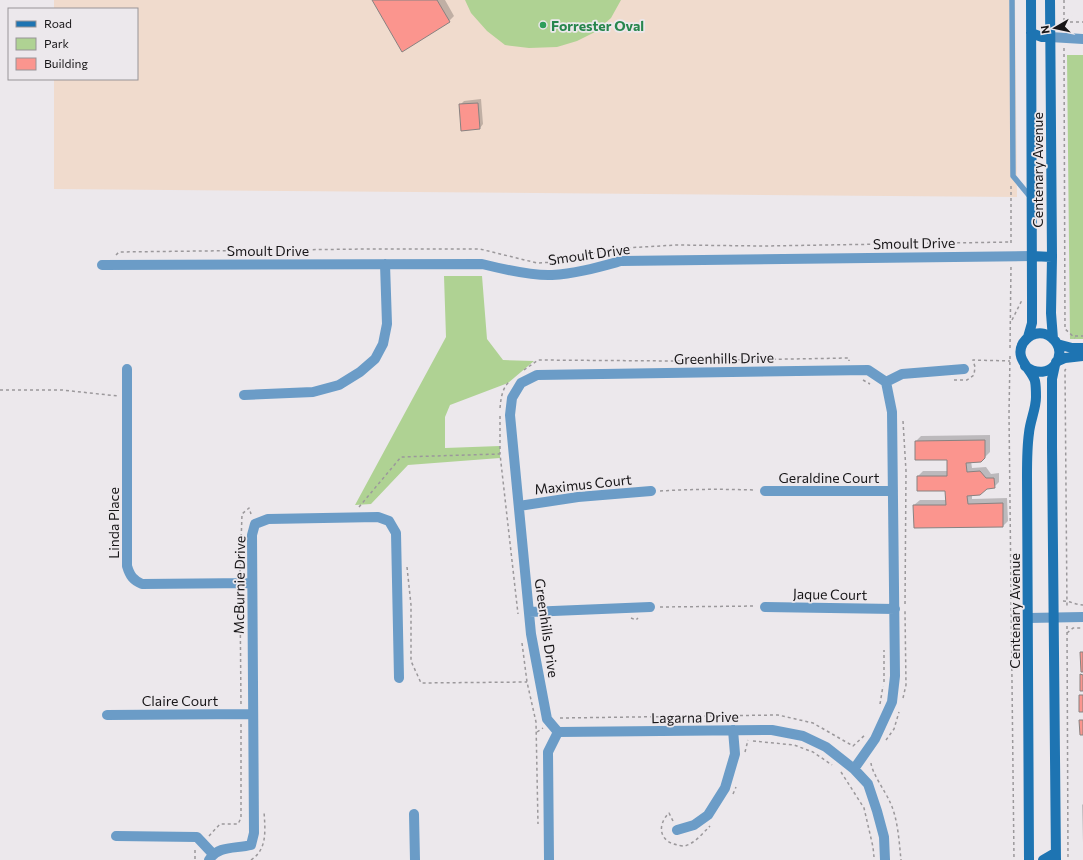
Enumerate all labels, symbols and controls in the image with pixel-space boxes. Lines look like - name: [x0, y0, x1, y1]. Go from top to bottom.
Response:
- legend: [8, 8, 138, 80]
- north arrow: [1035, 8, 1075, 48]
- text: Road: [44, 16, 72, 30]
- place label: Forrester Oval: [551, 17, 644, 34]
- marker: Forrester Oval: [538, 20, 548, 30]
- text: N: [1038, 25, 1052, 35]
- text: Park: [44, 36, 70, 50]
- text: Building: [44, 56, 88, 70]
- street label: Centenary Avenue: [1029, 112, 1046, 228]
- street label: Smoult Drive: [873, 234, 955, 252]
- street label: Smoult Drive: [547, 240, 631, 268]
- street label: Smoult Drive: [227, 242, 309, 259]
- street label: Greenhills Drive: [674, 349, 774, 367]
- street label: Geraldine Court: [779, 469, 880, 486]
- street label: Maximus Court: [533, 470, 633, 498]
- street label: Linda Place: [105, 487, 122, 559]
- street label: McBurnie Drive: [230, 536, 248, 634]
- street label: Centenary Avenue: [1006, 553, 1023, 669]
- street label: Greenhills Drive: [532, 577, 562, 679]
- street label: Jaque Court: [793, 585, 868, 603]
- street label: Claire Court: [142, 692, 219, 709]
- street label: Lagarna Drive: [651, 708, 739, 726]

